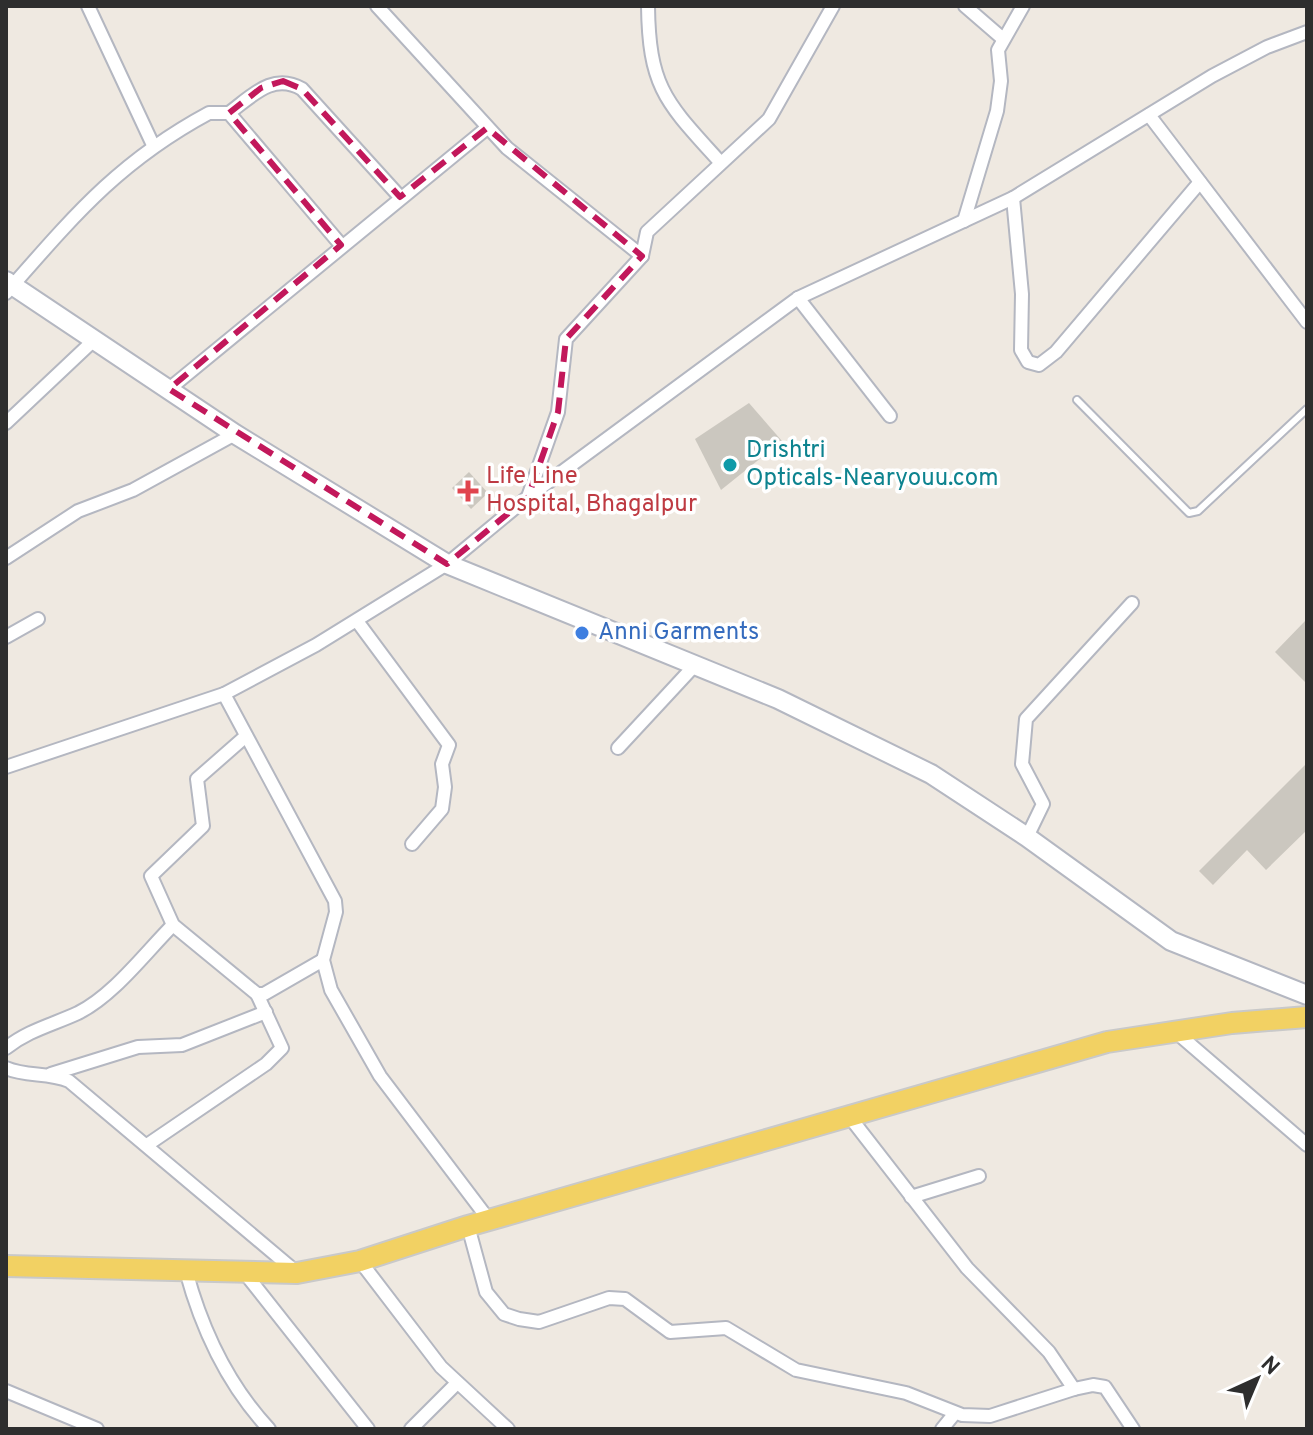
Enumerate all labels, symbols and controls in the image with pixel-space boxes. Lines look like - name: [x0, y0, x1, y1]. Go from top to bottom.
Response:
- place label: Drishtri Opticals-Nearyouu.com: [746, 436, 998, 494]
- marker: Drishtri Opticals-Nearyouu.com: [721, 456, 739, 474]
- place label: Life Line Hospital, Bhagalpur: [486, 462, 697, 520]
- marker: Life Line Hospital, Bhagalpur: [457, 480, 479, 502]
- place label: Anni Garments: [598, 618, 759, 648]
- marker: Anni Garments: [573, 624, 591, 642]
- north arrow: [1217, 1339, 1297, 1419]
- text: N: [1254, 1351, 1284, 1382]

